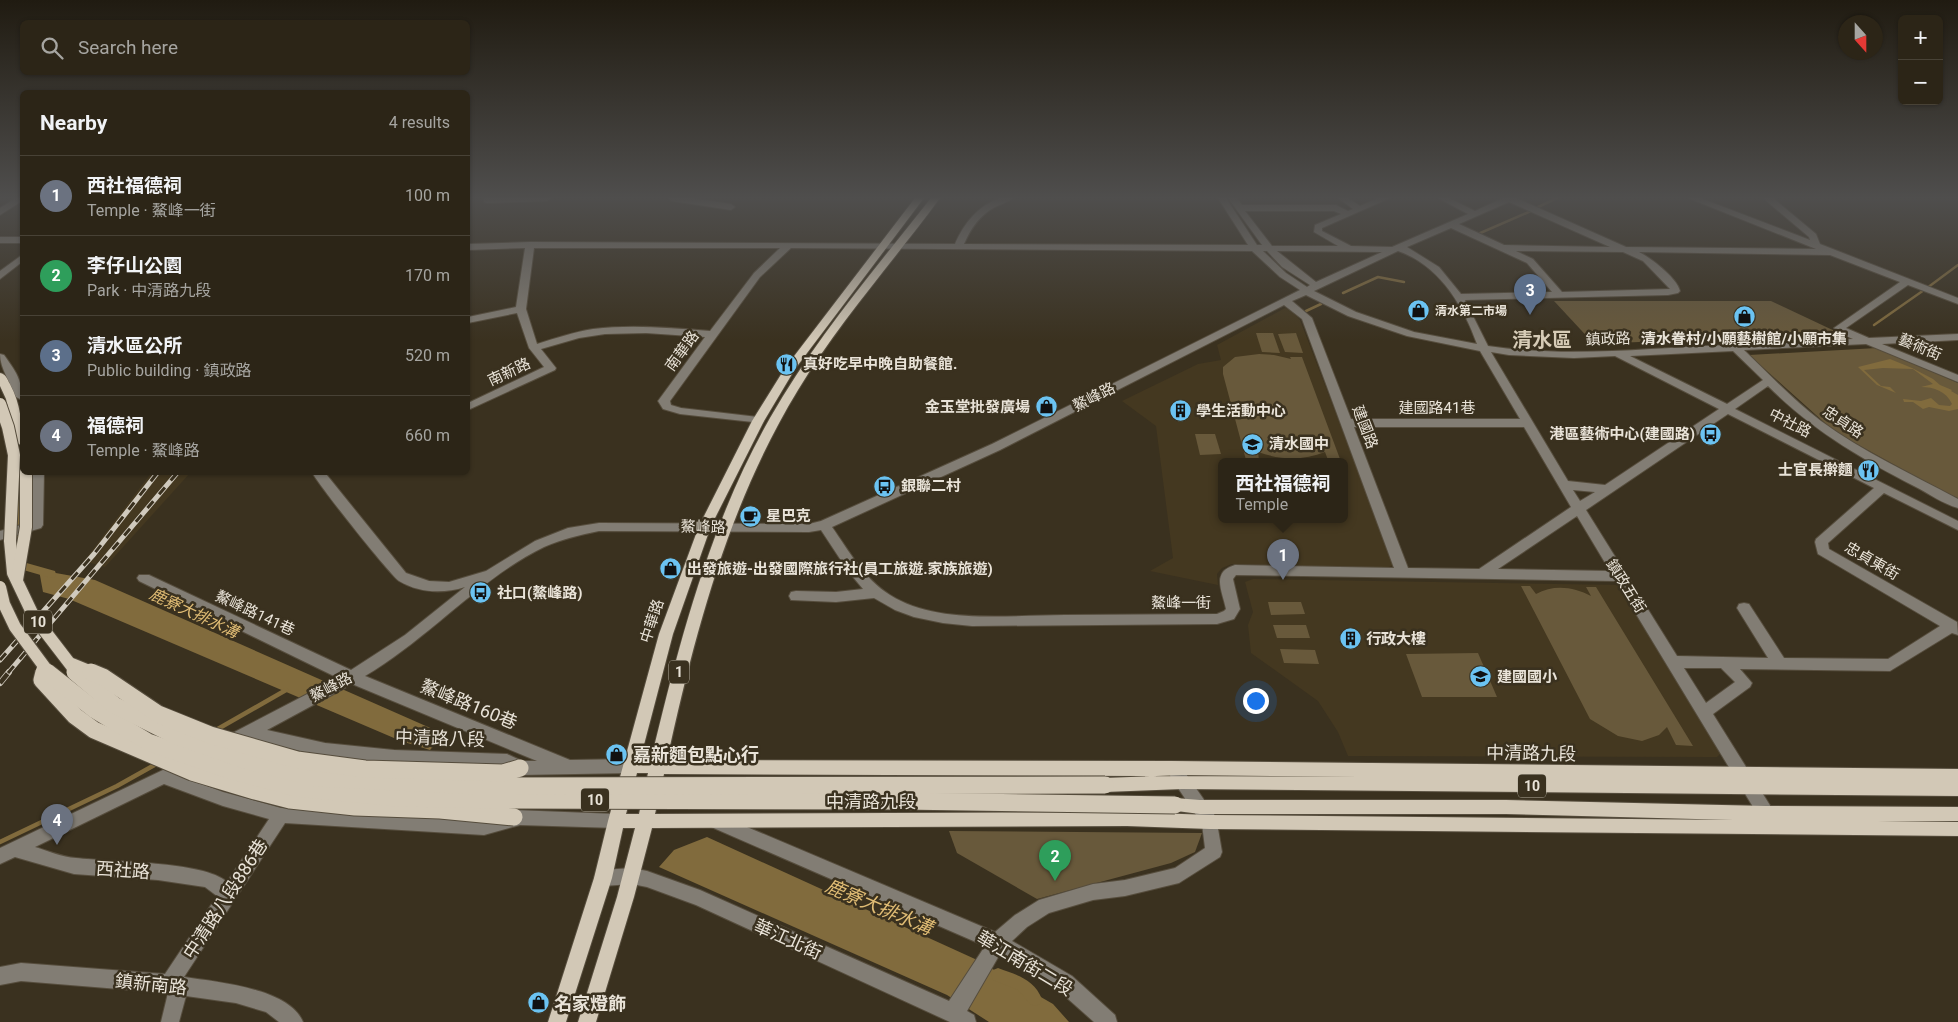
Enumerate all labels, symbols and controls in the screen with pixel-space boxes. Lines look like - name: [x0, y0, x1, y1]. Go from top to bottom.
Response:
- north arrow: [1838, 15, 1883, 60]
- map controls: [1898, 15, 1943, 105]
- button: +: [1898, 15, 1943, 60]
- search box: [20, 20, 470, 75]
- icon: search: [38, 34, 66, 62]
- text: Search here: [78, 36, 178, 59]
- button: −: [1898, 60, 1943, 105]
- text: Nearby: [40, 111, 107, 135]
- text: 4 results: [389, 113, 450, 132]
- text: 西社福德祠: [87, 174, 182, 197]
- text: 1: [51, 186, 61, 205]
- text: 100 m: [405, 186, 450, 205]
- text: Temple · 鰲峰一街: [87, 201, 216, 220]
- text: 李仔山公園: [87, 254, 182, 277]
- text: 2: [51, 266, 61, 285]
- text: 170 m: [405, 266, 450, 285]
- pin: 3: [1514, 274, 1546, 315]
- text: Park · 中清路九段: [87, 281, 211, 300]
- shop icon: 清水第二市場: [1407, 299, 1431, 323]
- place label: 清水第二市場: [1435, 304, 1507, 318]
- shop icon: 清水眷村/小願藝樹館/小願市集: [1732, 304, 1756, 328]
- street label: 南華路: [661, 328, 703, 374]
- district label: 清水區: [1512, 328, 1572, 352]
- street label: 鎮政路: [1585, 329, 1631, 349]
- place label: 清水眷村/小願藝樹館/小願市集: [1641, 330, 1847, 348]
- street label: 藝術街: [1896, 330, 1944, 364]
- text: 清水區公所: [87, 334, 182, 357]
- text: 3: [51, 346, 61, 365]
- text: 520 m: [405, 346, 450, 365]
- restaurant icon: 真好吃早中晚自助餐館.: [775, 352, 799, 376]
- street label: 南新路: [485, 354, 533, 390]
- place label: 真好吃早中晚自助餐館.: [803, 355, 957, 373]
- text: Public building · 鎮政路: [87, 361, 251, 380]
- street label: 鰲峰路: [1070, 379, 1118, 415]
- shop icon: 金玉堂批發廣場: [1034, 395, 1058, 419]
- place label: 金玉堂批發廣場: [925, 398, 1030, 416]
- building icon: 學生活動中心: [1168, 399, 1192, 423]
- street label: 建國路41巷: [1399, 399, 1475, 417]
- place label: 學生活動中心: [1196, 402, 1286, 420]
- street label: 忠貞路: [1819, 402, 1867, 442]
- street label: 建國路: [1349, 403, 1381, 451]
- street label: 中社路: [1766, 405, 1814, 441]
- text: 福德祠: [87, 414, 144, 437]
- bus stop icon: 港區藝術中心(建國路): [1699, 422, 1723, 446]
- place label: 港區藝術中心(建國路): [1549, 425, 1695, 443]
- text: 4: [51, 426, 61, 445]
- text: 660 m: [405, 426, 450, 445]
- school or university icon: 清水國中: [1241, 432, 1265, 456]
- place label: 清水國中: [1269, 435, 1329, 453]
- text: Temple · 鰲峰路: [87, 441, 200, 460]
- popup: [1218, 458, 1348, 523]
- restaurant icon: 士官長擀麵: [1857, 458, 1881, 482]
- place label: 士官長擀麵: [1778, 461, 1853, 479]
- text: 西社福德祠: [1235, 472, 1331, 495]
- bus stop icon: 銀聯二村: [873, 474, 897, 498]
- place label: 銀聯二村: [901, 477, 961, 495]
- text: Temple: [1235, 495, 1288, 514]
- cafe icon: 星巴克: [738, 504, 762, 528]
- place label: 星巴克: [766, 507, 811, 525]
- street label: 鰲峰路: [680, 518, 726, 536]
- street label: 忠貞東街: [1842, 538, 1902, 584]
- pin: 1: [1267, 539, 1299, 580]
- street label: 鎮政五街: [1602, 556, 1650, 616]
- shop icon: 出發旅遊-出發國際旅行社(員工旅遊.家族旅遊): [659, 557, 683, 581]
- place label: 出發旅遊-出發國際旅行社(員工旅遊.家族旅遊): [687, 560, 993, 578]
- bus stop icon: 社口(鰲峰路): [469, 581, 493, 605]
- water label: 鹿寮大排水溝: [146, 584, 243, 643]
- place label: 社口(鰲峰路): [497, 584, 583, 602]
- street label: 鰲峰路141巷: [213, 587, 297, 639]
- street label: 鰲峰一街: [1151, 594, 1211, 612]
- street label: 中華路: [636, 597, 668, 645]
- road number: 10: [24, 610, 52, 634]
- building icon: 行政大樓: [1338, 627, 1362, 651]
- place label: 行政大樓: [1366, 630, 1426, 648]
- road number: 1: [669, 660, 689, 684]
- school or university icon: 建國國小: [1469, 665, 1493, 689]
- street label: 鰲峰路: [307, 668, 355, 706]
- place label: 建國國小: [1497, 668, 1558, 686]
- street label: 鰲峰路160巷: [418, 675, 520, 733]
- your location: [1243, 688, 1269, 714]
- street label: 中清路八段: [395, 726, 485, 750]
- shop icon: 嘉新麵包點心行: [605, 742, 629, 766]
- street label: 中清路九段: [1486, 742, 1576, 764]
- place label: 嘉新麵包點心行: [633, 744, 759, 765]
- road number: 10: [1518, 774, 1546, 798]
- road number: 10: [581, 788, 609, 812]
- street label: 中清路九段: [826, 791, 916, 812]
- pin: 4: [41, 804, 73, 845]
- street label: 中清路八段886巷: [179, 835, 271, 963]
- pin: 2: [1039, 840, 1071, 881]
- street label: 西社路: [95, 858, 151, 882]
- water label: 鹿寮大排水溝: [822, 874, 939, 941]
- street label: 華江北街: [751, 915, 825, 963]
- street label: 華江南街二段: [973, 926, 1077, 1000]
- street label: 鎮新南路: [114, 970, 188, 998]
- shop icon: 名家燈飾: [526, 991, 550, 1015]
- place label: 名家燈飾: [554, 993, 626, 1014]

